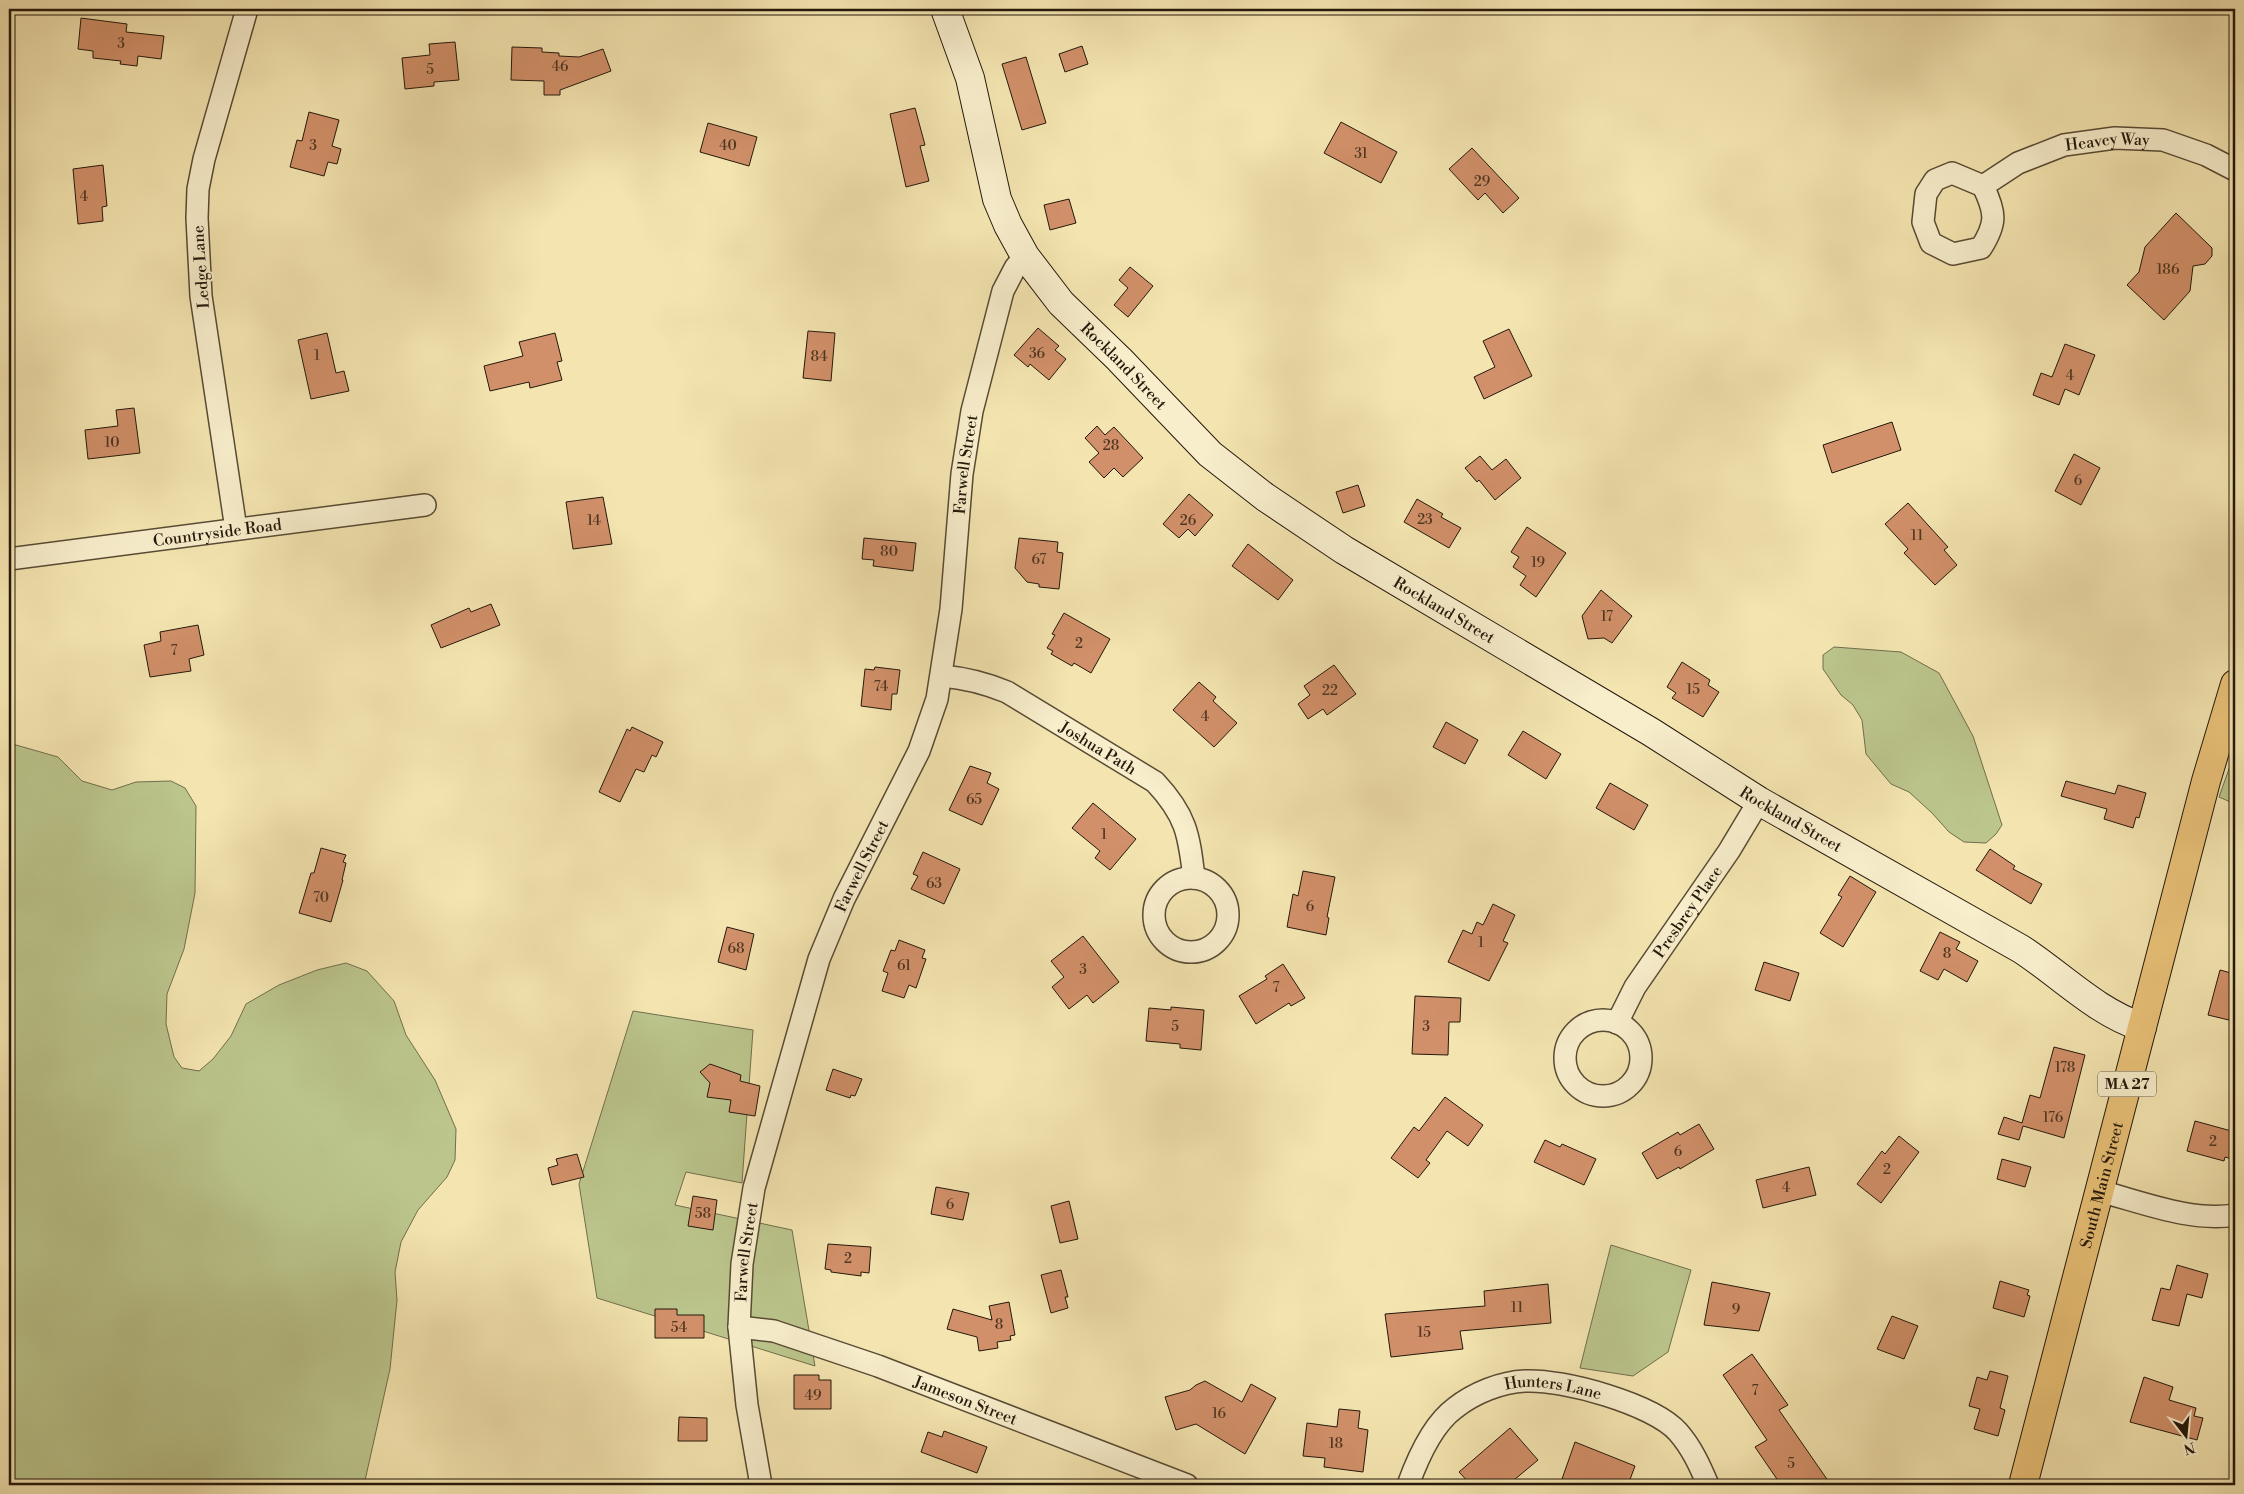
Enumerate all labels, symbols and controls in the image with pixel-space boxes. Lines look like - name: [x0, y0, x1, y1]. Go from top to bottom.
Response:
- house number: 3: [117, 35, 125, 53]
- house number: 46: [552, 58, 569, 76]
- house number: 5: [426, 61, 434, 79]
- street label: Heavey Way: [2064, 129, 2150, 156]
- house number: 3: [309, 137, 317, 155]
- house number: 40: [719, 137, 737, 155]
- house number: 31: [1354, 145, 1368, 163]
- house number: 29: [1474, 173, 1490, 191]
- house number: 4: [80, 188, 88, 206]
- street label: Ledge Lane: [188, 225, 214, 309]
- house number: 186: [2157, 261, 2180, 279]
- street label: Rockland Street: [1076, 318, 1171, 414]
- house number: 36: [1029, 345, 1046, 363]
- house number: 1: [314, 347, 320, 365]
- house number: 84: [810, 348, 828, 366]
- house number: 4: [2066, 367, 2074, 385]
- street label: Farwell Street: [950, 413, 982, 515]
- house number: 10: [105, 434, 119, 452]
- house number: 28: [1103, 437, 1119, 455]
- house number: 6: [2074, 472, 2083, 490]
- house number: 23: [1417, 511, 1433, 529]
- house number: 14: [587, 512, 601, 530]
- house number: 26: [1180, 512, 1197, 530]
- street label: Countryside Road: [152, 515, 283, 551]
- house number: 11: [1911, 527, 1923, 545]
- house number: 80: [880, 543, 898, 561]
- house number: 67: [1032, 551, 1046, 569]
- house number: 19: [1531, 554, 1545, 572]
- street label: Rockland Street: [1389, 573, 1499, 648]
- house number: 17: [1601, 608, 1613, 626]
- house number: 2: [1075, 635, 1083, 653]
- house number: 7: [170, 642, 178, 660]
- house number: 74: [874, 678, 888, 696]
- house number: 15: [1686, 681, 1700, 699]
- house number: 22: [1322, 682, 1338, 700]
- house number: 4: [1201, 708, 1209, 726]
- street label: Joshua Path: [1055, 717, 1140, 780]
- street label: Rockland Street: [1736, 782, 1846, 857]
- house number: 65: [966, 791, 982, 809]
- street label: Farwell Street: [831, 817, 894, 915]
- house number: 1: [1101, 826, 1107, 844]
- street label: Presbrey Place: [1649, 862, 1727, 962]
- house number: 63: [926, 875, 942, 893]
- house number: 70: [313, 889, 329, 907]
- house number: 6: [1306, 898, 1315, 916]
- house number: 1: [1478, 934, 1484, 952]
- house number: 68: [727, 940, 745, 958]
- house number: 8: [1943, 945, 1951, 963]
- house number: 61: [897, 957, 911, 975]
- house number: 3: [1079, 961, 1087, 979]
- house number: 7: [1272, 979, 1280, 997]
- house number: 5: [1171, 1018, 1179, 1036]
- house number: 3: [1422, 1018, 1430, 1036]
- house number: 178: [2055, 1059, 2075, 1077]
- road number: MA 27: [2098, 1072, 2156, 1096]
- house number: 176: [2043, 1109, 2064, 1127]
- street label: South Main Street: [2076, 1120, 2128, 1251]
- house number: 2: [2209, 1133, 2217, 1151]
- house number: 6: [1674, 1143, 1683, 1161]
- house number: 2: [1883, 1161, 1891, 1179]
- house number: 4: [1782, 1179, 1790, 1197]
- house number: 6: [946, 1196, 955, 1214]
- street label: Farwell Street: [731, 1200, 763, 1302]
- house number: 58: [695, 1205, 711, 1223]
- house number: 2: [844, 1250, 852, 1268]
- house number: 11: [1511, 1299, 1523, 1317]
- house number: 9: [1732, 1301, 1740, 1319]
- house number: 8: [995, 1316, 1003, 1334]
- house number: 54: [671, 1319, 687, 1337]
- house number: 15: [1417, 1324, 1431, 1342]
- street label: Jameson Street: [910, 1371, 1020, 1430]
- street label: Hunters Lane: [1503, 1372, 1604, 1404]
- house number: 7: [1751, 1382, 1759, 1400]
- house number: 49: [805, 1387, 821, 1405]
- house number: 16: [1212, 1405, 1227, 1423]
- north arrow: [2162, 1412, 2212, 1462]
- house number: 18: [1329, 1435, 1343, 1453]
- text: N: [2182, 1437, 2197, 1458]
- house number: 5: [1787, 1455, 1795, 1473]

